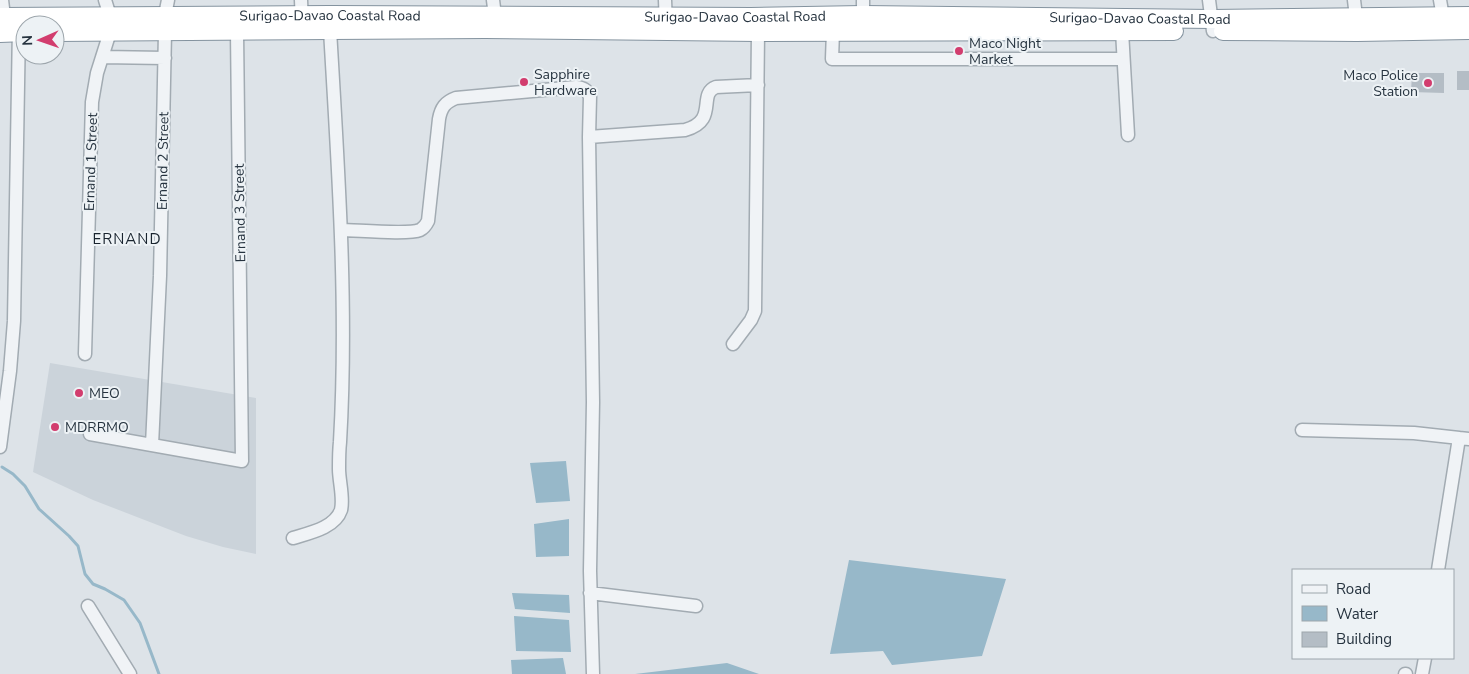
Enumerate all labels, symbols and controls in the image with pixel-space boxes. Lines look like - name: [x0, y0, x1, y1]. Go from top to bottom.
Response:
- street label: Surigao-Davao Coastal Road: [239, 5, 421, 25]
- street label: Surigao-Davao Coastal Road: [644, 6, 826, 27]
- street label: Surigao-Davao Coastal Road: [1049, 8, 1231, 29]
- north arrow: [15, 15, 65, 65]
- place label: Maco Night Market: [969, 34, 1041, 69]
- text: N: [18, 35, 37, 46]
- marker: Maco Night Market: [953, 45, 965, 57]
- place label: Sapphire Hardware: [534, 65, 597, 100]
- place label: Maco Police Station: [1343, 66, 1418, 101]
- marker: Sapphire Hardware: [518, 76, 530, 88]
- marker: Maco Police Station: [1422, 77, 1434, 89]
- street label: Ernand 1 Street: [80, 112, 102, 212]
- street label: Ernand 2 Street: [153, 112, 173, 210]
- street label: Ernand 3 Street: [230, 164, 250, 262]
- district label: ERNAND: [92, 229, 162, 249]
- place label: MEO: [89, 384, 120, 403]
- marker: MEO: [73, 387, 85, 399]
- place label: MDRRMO: [65, 418, 129, 437]
- marker: MDRRMO: [49, 421, 61, 433]
- legend: [1292, 569, 1454, 659]
- text: Road: [1336, 579, 1371, 599]
- text: Water: [1336, 604, 1379, 624]
- text: Building: [1336, 629, 1392, 649]

